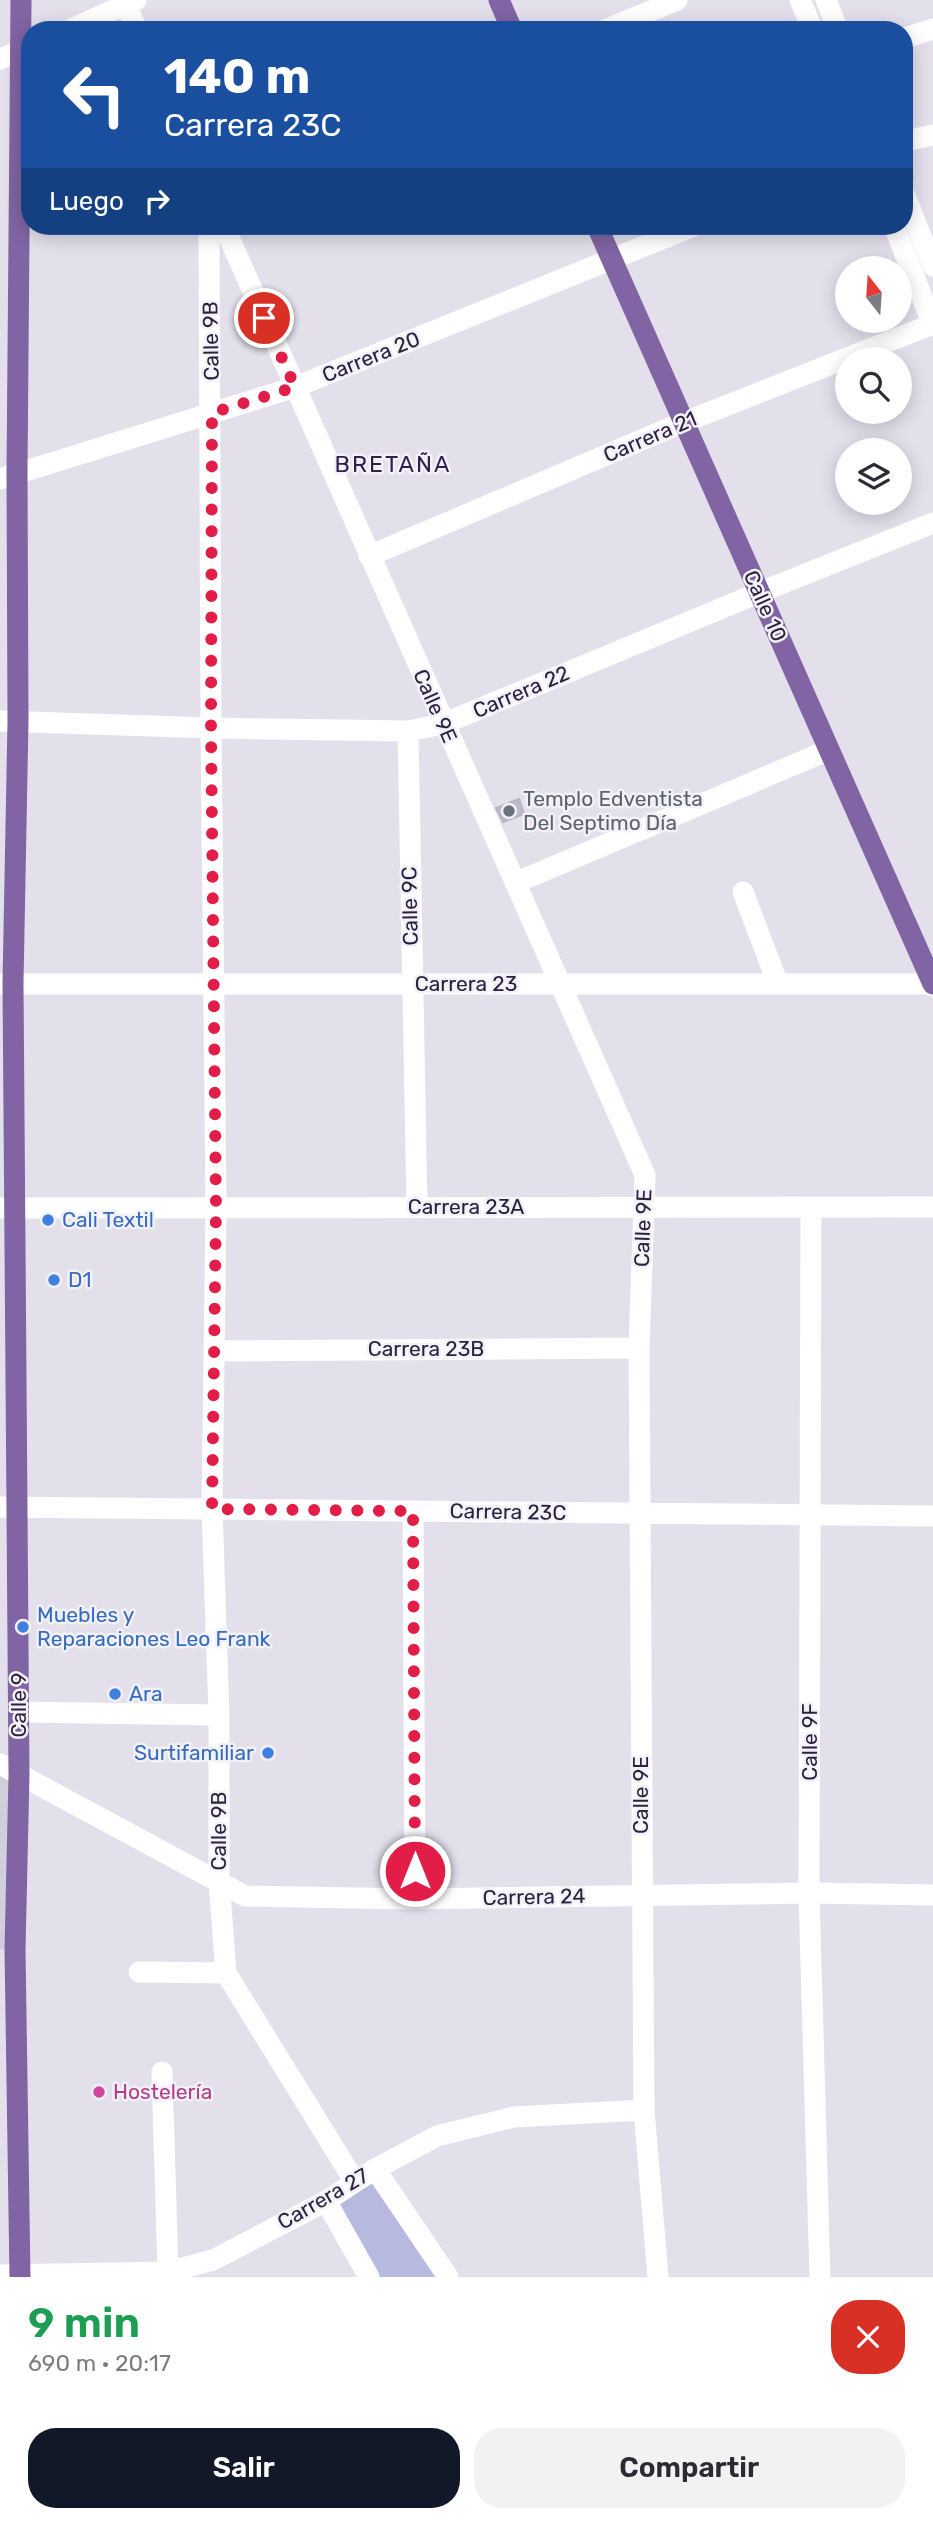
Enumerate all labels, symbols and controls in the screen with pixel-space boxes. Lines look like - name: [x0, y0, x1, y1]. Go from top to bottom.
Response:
- text: 140 m: [164, 47, 310, 105]
- icon: left: [49, 49, 140, 140]
- text: Carrera 23C: [164, 106, 342, 144]
- icon: right: [138, 182, 176, 220]
- text: Luego: [49, 186, 124, 217]
- north arrow: [835, 256, 912, 332]
- map controls: [835, 256, 912, 515]
- pin: [234, 288, 294, 348]
- icon: arrive: [245, 299, 283, 337]
- street label: Calle 9B: [197, 301, 224, 381]
- street label: Carrera 20: [318, 326, 423, 387]
- button: search: [835, 347, 912, 424]
- street label: Carrera 21: [599, 406, 700, 467]
- button: layers: [835, 438, 912, 515]
- district label: BRETAÑA: [335, 450, 451, 478]
- street label: Calle 10: [739, 566, 792, 645]
- street label: Carrera 22: [469, 660, 573, 723]
- street label: Calle 9E: [408, 665, 463, 746]
- place label: Templo Edventista Del Septimo Día: [523, 786, 703, 835]
- marker: Templo Edventista Del Septimo Día: [501, 803, 517, 819]
- street label: Calle 9C: [396, 866, 423, 946]
- street label: Carrera 23: [415, 971, 517, 996]
- street label: Calle 9E: [629, 1189, 656, 1267]
- street label: Carrera 23A: [408, 1194, 524, 1219]
- place label: Cali Textil: [62, 1207, 154, 1232]
- marker: Cali Textil: [40, 1212, 56, 1228]
- place label: D1: [68, 1267, 91, 1292]
- marker: D1: [46, 1272, 62, 1288]
- street label: Carrera 23B: [368, 1336, 484, 1361]
- street label: Carrera 23C: [450, 1498, 567, 1525]
- place label: Muebles y Reparaciones Leo Frank: [37, 1602, 271, 1651]
- marker: Muebles y Reparaciones Leo Frank: [15, 1619, 31, 1635]
- street label: Calle 9: [6, 1672, 31, 1738]
- place label: Ara: [129, 1681, 162, 1706]
- marker: Ara: [107, 1686, 123, 1702]
- street label: Calle 9F: [797, 1703, 822, 1781]
- place label: Surtifamiliar: [134, 1740, 254, 1765]
- marker: Surtifamiliar: [260, 1745, 276, 1761]
- street label: Calle 9E: [628, 1756, 653, 1834]
- street label: Calle 9B: [206, 1791, 231, 1871]
- position arrow: [378, 1834, 452, 1908]
- street label: Carrera 24: [482, 1883, 586, 1910]
- place label: Hostelería: [113, 2079, 212, 2104]
- marker: Hostelería: [91, 2084, 107, 2100]
- street label: Carrera 27: [273, 2162, 373, 2235]
- text: 9 min: [28, 2298, 140, 2348]
- button: close: [831, 2300, 905, 2374]
- text: 690 m · 20:17: [28, 2349, 171, 2377]
- button: Salir: [28, 2428, 460, 2508]
- button: Compartir: [474, 2428, 905, 2508]

